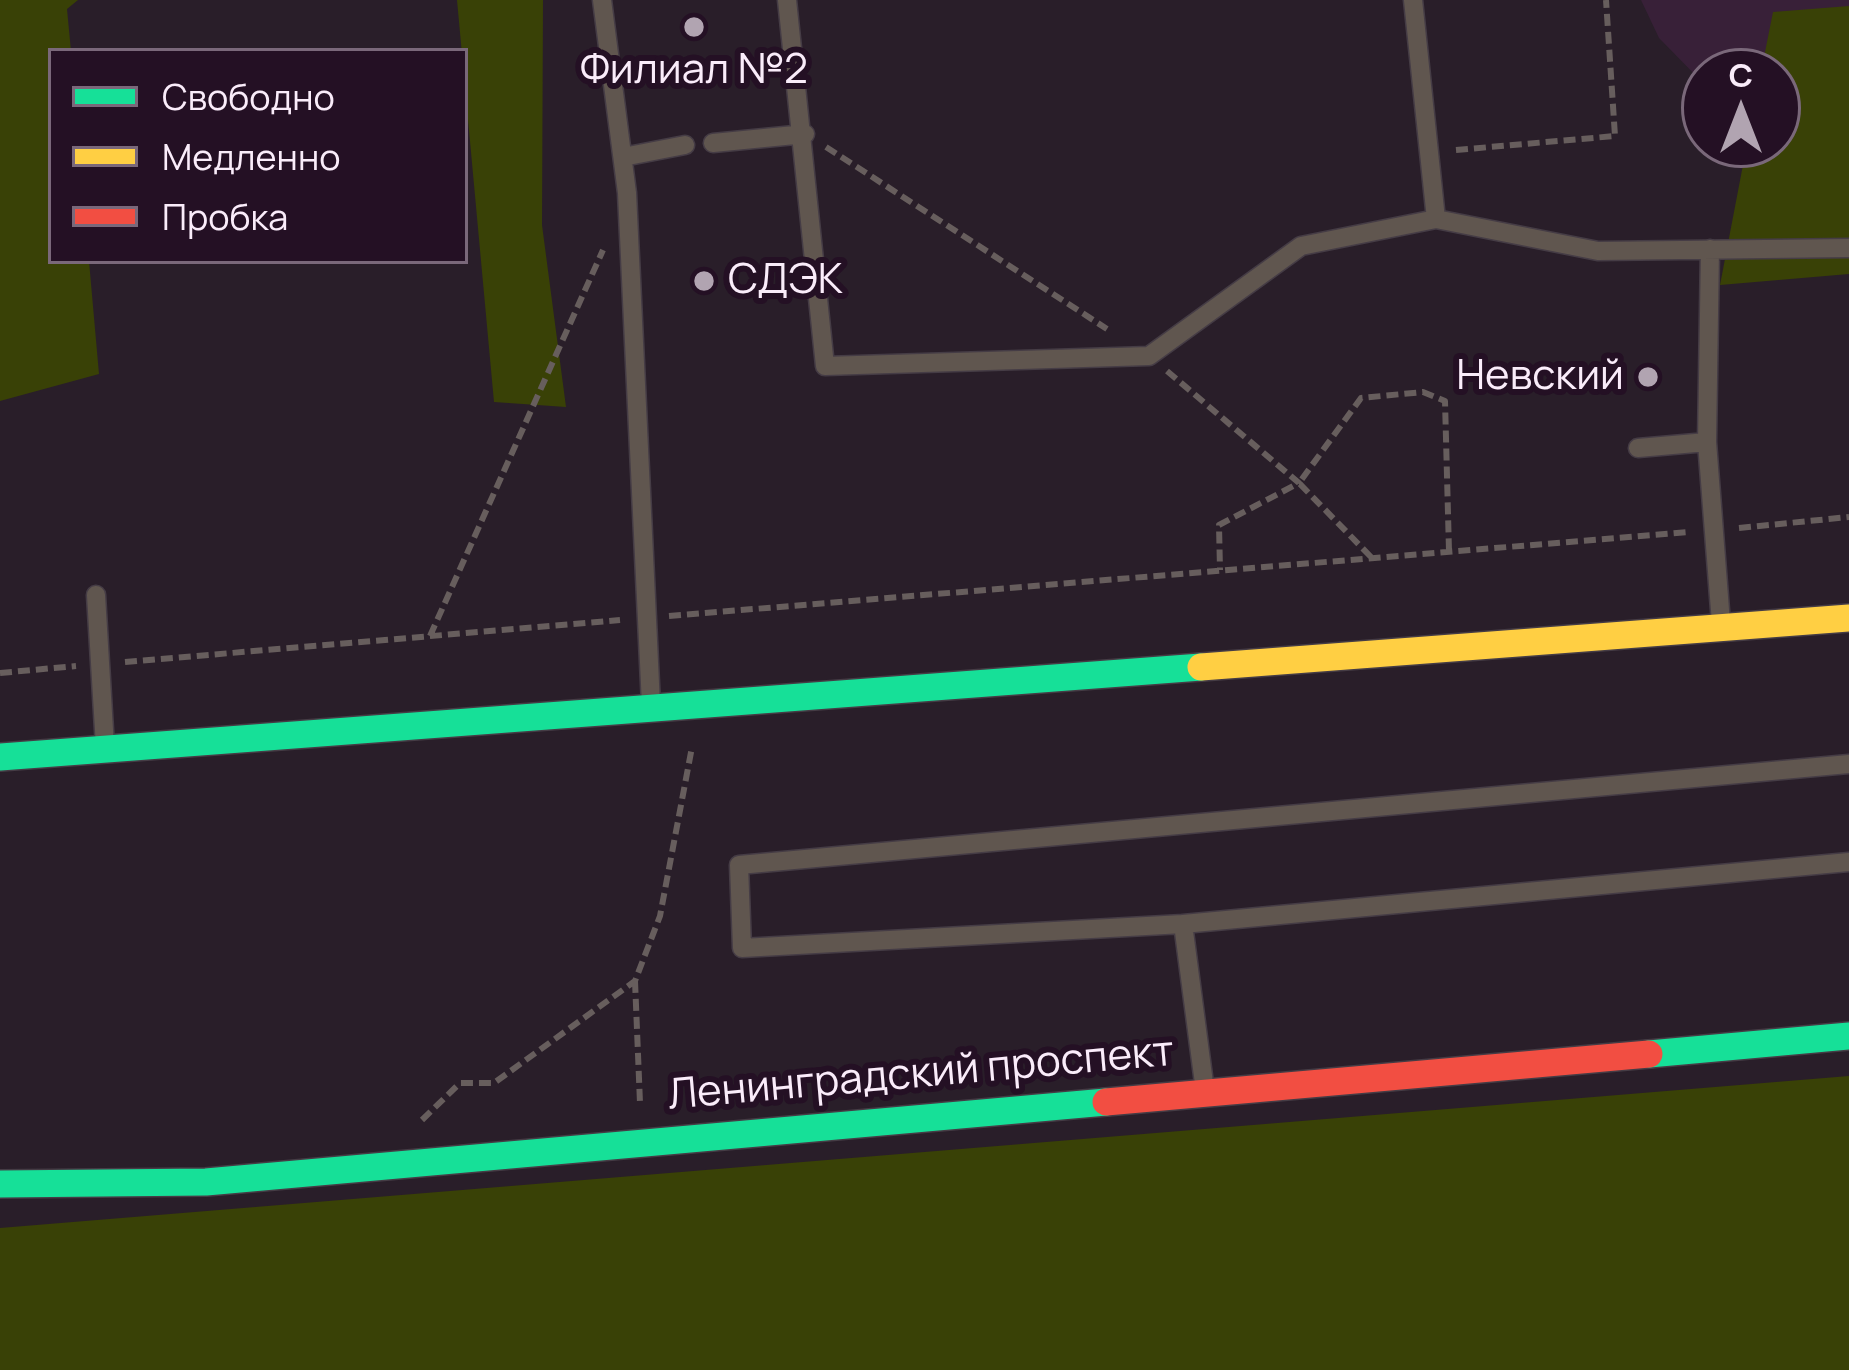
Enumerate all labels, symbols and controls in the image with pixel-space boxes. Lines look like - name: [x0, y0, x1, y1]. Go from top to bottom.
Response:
- marker: Филиал №2: [681, 14, 707, 40]
- place label: Филиал №2: [580, 46, 808, 96]
- legend: [48, 48, 468, 264]
- north arrow: [1681, 48, 1801, 168]
- text: С: [1729, 52, 1753, 97]
- text: Свободно: [162, 72, 335, 121]
- text: Медленно: [162, 132, 340, 181]
- text: Пробка: [162, 192, 288, 241]
- place label: СДЭК: [728, 256, 843, 306]
- marker: СДЭК: [691, 268, 717, 294]
- place label: Невский: [1456, 352, 1624, 402]
- marker: Невский: [1635, 364, 1661, 390]
- street label: Ленинградский проспект: [666, 1028, 1176, 1122]

